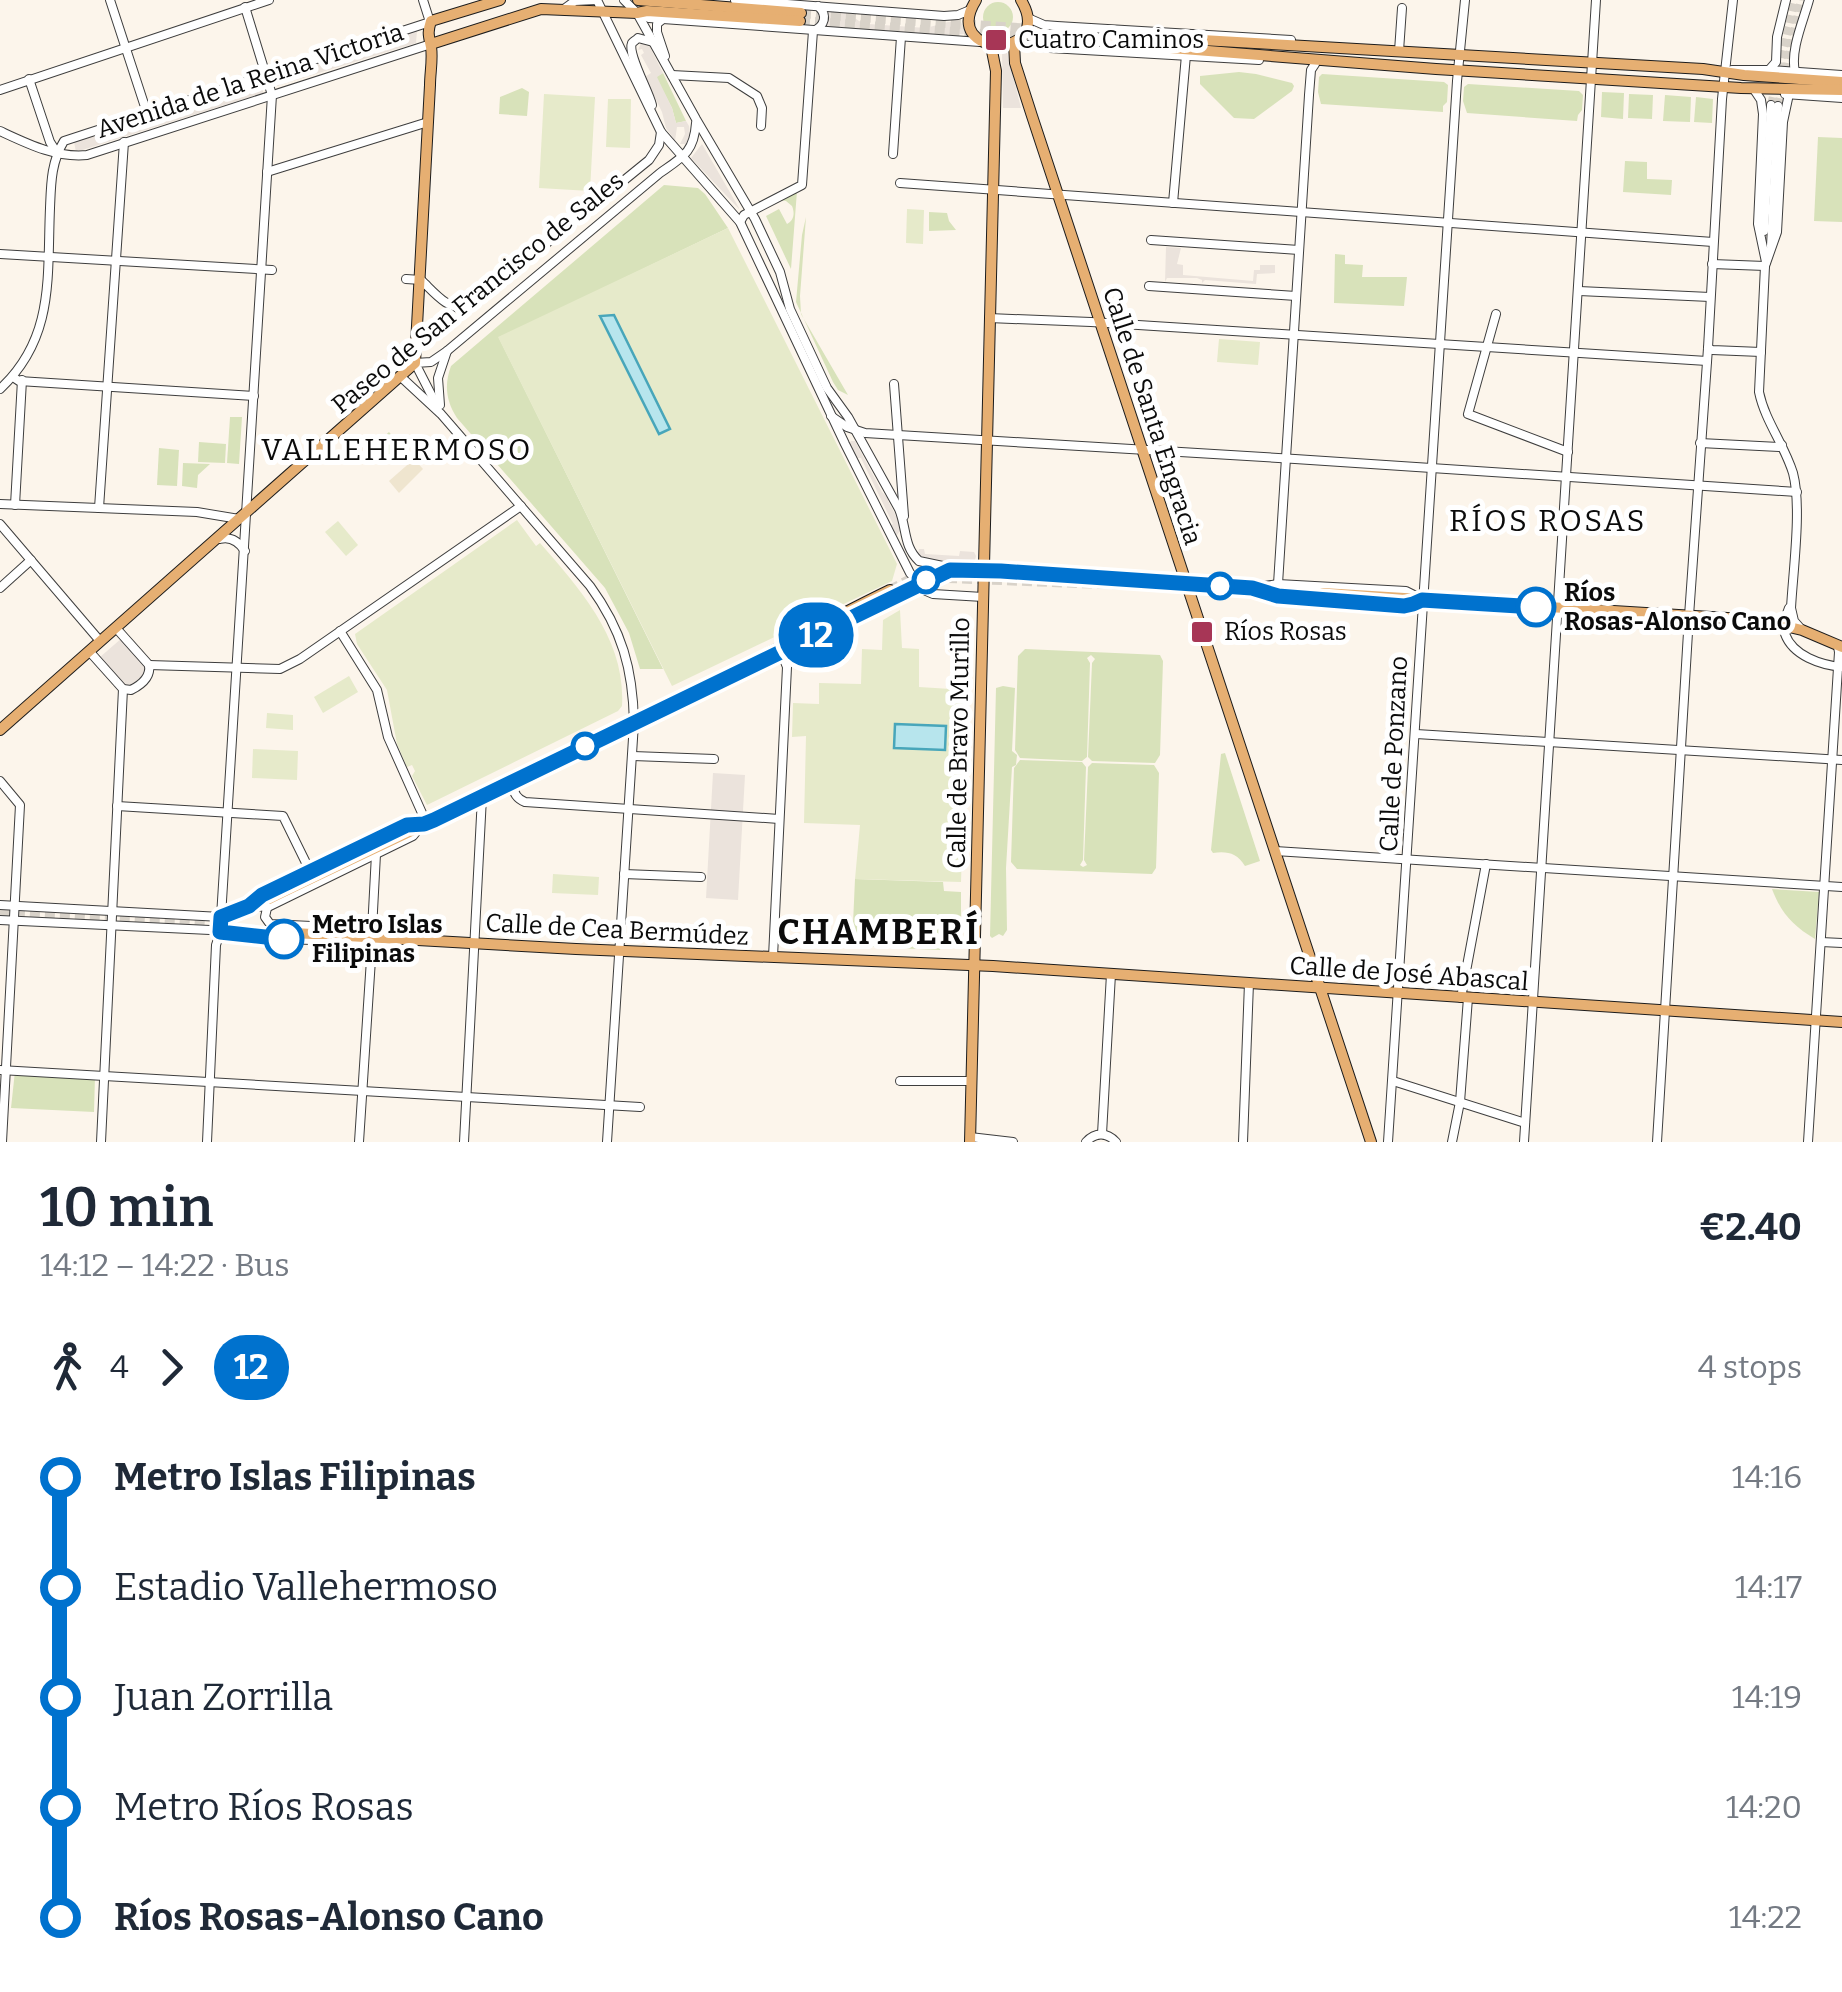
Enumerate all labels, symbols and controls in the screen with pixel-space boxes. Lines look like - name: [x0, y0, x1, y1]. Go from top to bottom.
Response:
- street label: Avenida de la Reina Victoria: [93, 17, 407, 145]
- place label: Cuatro Caminos: [1018, 25, 1204, 55]
- marker: Cuatro Caminos: [983, 27, 1009, 53]
- street label: Paseo de San Francisco de Sales: [326, 166, 630, 420]
- street label: Calle de Santa Engracia: [1096, 283, 1208, 549]
- district label: VALLEHERMOSO: [261, 432, 533, 468]
- district label: RÍOS ROSAS: [1449, 503, 1647, 539]
- unlabelled marker: [913, 567, 939, 593]
- unlabelled marker: [1207, 573, 1233, 599]
- place label: Ríos Rosas-Alonso Cano: [1564, 578, 1791, 637]
- marker: Ríos Rosas-Alonso Cano: [1517, 588, 1555, 626]
- line badge: 12: [771, 602, 861, 668]
- text: 12: [799, 614, 833, 656]
- street label: Calle de Bravo Murillo: [942, 617, 976, 869]
- place label: Ríos Rosas: [1224, 617, 1347, 647]
- marker: Ríos Rosas: [1189, 619, 1215, 645]
- street label: Calle de Ponzano: [1374, 655, 1414, 853]
- unlabelled marker: [572, 733, 598, 759]
- street label: Calle de Cea Bermúdez: [485, 908, 749, 952]
- place label: Metro Islas Filipinas: [312, 910, 442, 969]
- district label: CHAMBERÍ: [778, 910, 981, 953]
- marker: Metro Islas Filipinas: [265, 920, 303, 958]
- street label: Calle de José Abascal: [1288, 951, 1530, 997]
- text: 10 min: [40, 1175, 213, 1241]
- text: €2.40: [1699, 1204, 1802, 1250]
- text: 14:12 – 14:22 · Bus: [40, 1246, 289, 1284]
- icon: walk: [40, 1340, 95, 1395]
- icon: forward: [144, 1340, 199, 1395]
- text: 12: [234, 1346, 269, 1388]
- text: 4: [110, 1348, 129, 1386]
- text: 4 stops: [1698, 1348, 1802, 1386]
- text: Metro Islas Filipinas: [114, 1454, 476, 1500]
- text: 14:16: [1732, 1458, 1802, 1496]
- text: Estadio Vallehermoso: [114, 1564, 498, 1610]
- text: 14:17: [1735, 1568, 1802, 1606]
- text: Juan Zorrilla: [114, 1674, 333, 1720]
- text: 14:19: [1732, 1678, 1802, 1716]
- text: Metro Ríos Rosas: [114, 1784, 414, 1830]
- text: 14:20: [1726, 1788, 1802, 1826]
- text: Ríos Rosas-Alonso Cano: [114, 1894, 544, 1940]
- text: 14:22: [1729, 1898, 1802, 1936]

